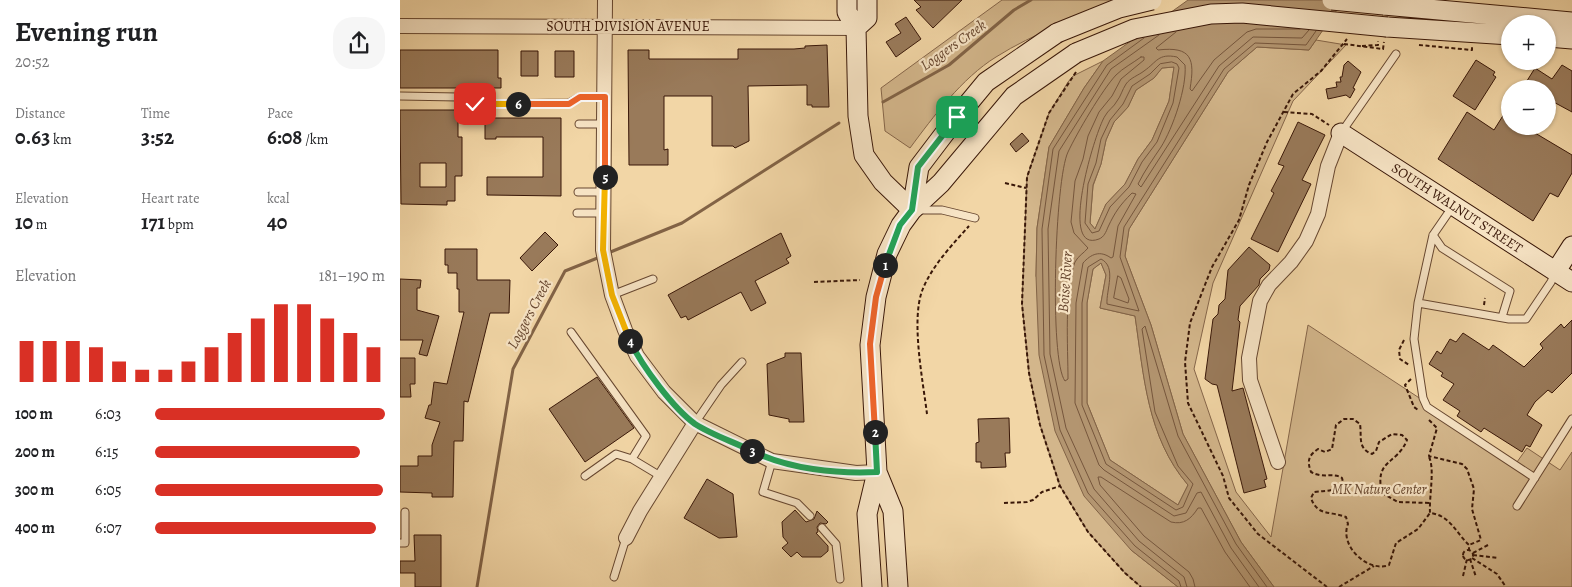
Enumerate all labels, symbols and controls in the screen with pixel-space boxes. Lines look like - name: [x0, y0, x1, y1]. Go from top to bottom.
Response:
- text: Evening run: [15, 13, 158, 51]
- water label: Loggers Creek: [916, 15, 990, 75]
- map controls: [1501, 15, 1556, 135]
- button: +: [1501, 15, 1556, 70]
- button: share: [333, 17, 385, 69]
- street label: SOUTH DIVISION AVENUE: [546, 17, 710, 36]
- text: 20:52: [15, 51, 49, 73]
- button: −: [1501, 80, 1556, 135]
- pin: [454, 83, 496, 125]
- icon: check: [461, 90, 489, 118]
- pin: 6: [506, 92, 530, 116]
- text: 6: [515, 95, 522, 114]
- pin: [936, 96, 978, 138]
- icon: arrive: [943, 103, 971, 131]
- text: Distance: [15, 104, 65, 123]
- text: Time: [141, 104, 170, 123]
- text: Pace: [267, 104, 293, 123]
- text: 0.63: [15, 123, 50, 151]
- text: 3:52: [141, 123, 174, 151]
- text: 6:08: [267, 123, 302, 151]
- text: km: [50, 130, 72, 149]
- text: /km: [302, 130, 328, 149]
- street label: SOUTH WALNUT STREET: [1388, 158, 1527, 258]
- pin: 5: [592, 164, 618, 190]
- text: 5: [603, 168, 608, 187]
- text: Elevation: [15, 189, 69, 208]
- text: Heart rate: [141, 189, 199, 208]
- text: kcal: [267, 189, 289, 208]
- text: 10: [15, 208, 33, 236]
- text: 171: [141, 208, 165, 236]
- text: 40: [267, 208, 287, 236]
- text: m: [33, 215, 48, 234]
- text: bpm: [165, 215, 194, 234]
- water label: Boise River: [1053, 250, 1077, 313]
- pin: 1: [872, 252, 898, 278]
- text: 1: [883, 256, 888, 275]
- text: Elevation: [15, 265, 76, 287]
- text: 181–190 m: [319, 265, 385, 287]
- water label: Loggers Creek: [502, 275, 556, 352]
- pin: 4: [618, 328, 642, 354]
- text: 4: [627, 332, 634, 351]
- text: 100 m: [15, 403, 53, 425]
- text: 6:03: [95, 403, 121, 425]
- pin: 2: [862, 420, 888, 444]
- text: 2: [872, 423, 879, 442]
- pin: 3: [740, 438, 764, 464]
- text: 200 m: [15, 441, 55, 463]
- text: 6:15: [95, 441, 119, 463]
- text: 3: [749, 442, 756, 461]
- text: 300 m: [15, 479, 54, 501]
- text: 6:05: [95, 479, 122, 501]
- park label: MK Nature Center: [1332, 480, 1428, 499]
- text: 400 m: [15, 517, 55, 539]
- text: 6:07: [95, 517, 121, 539]

